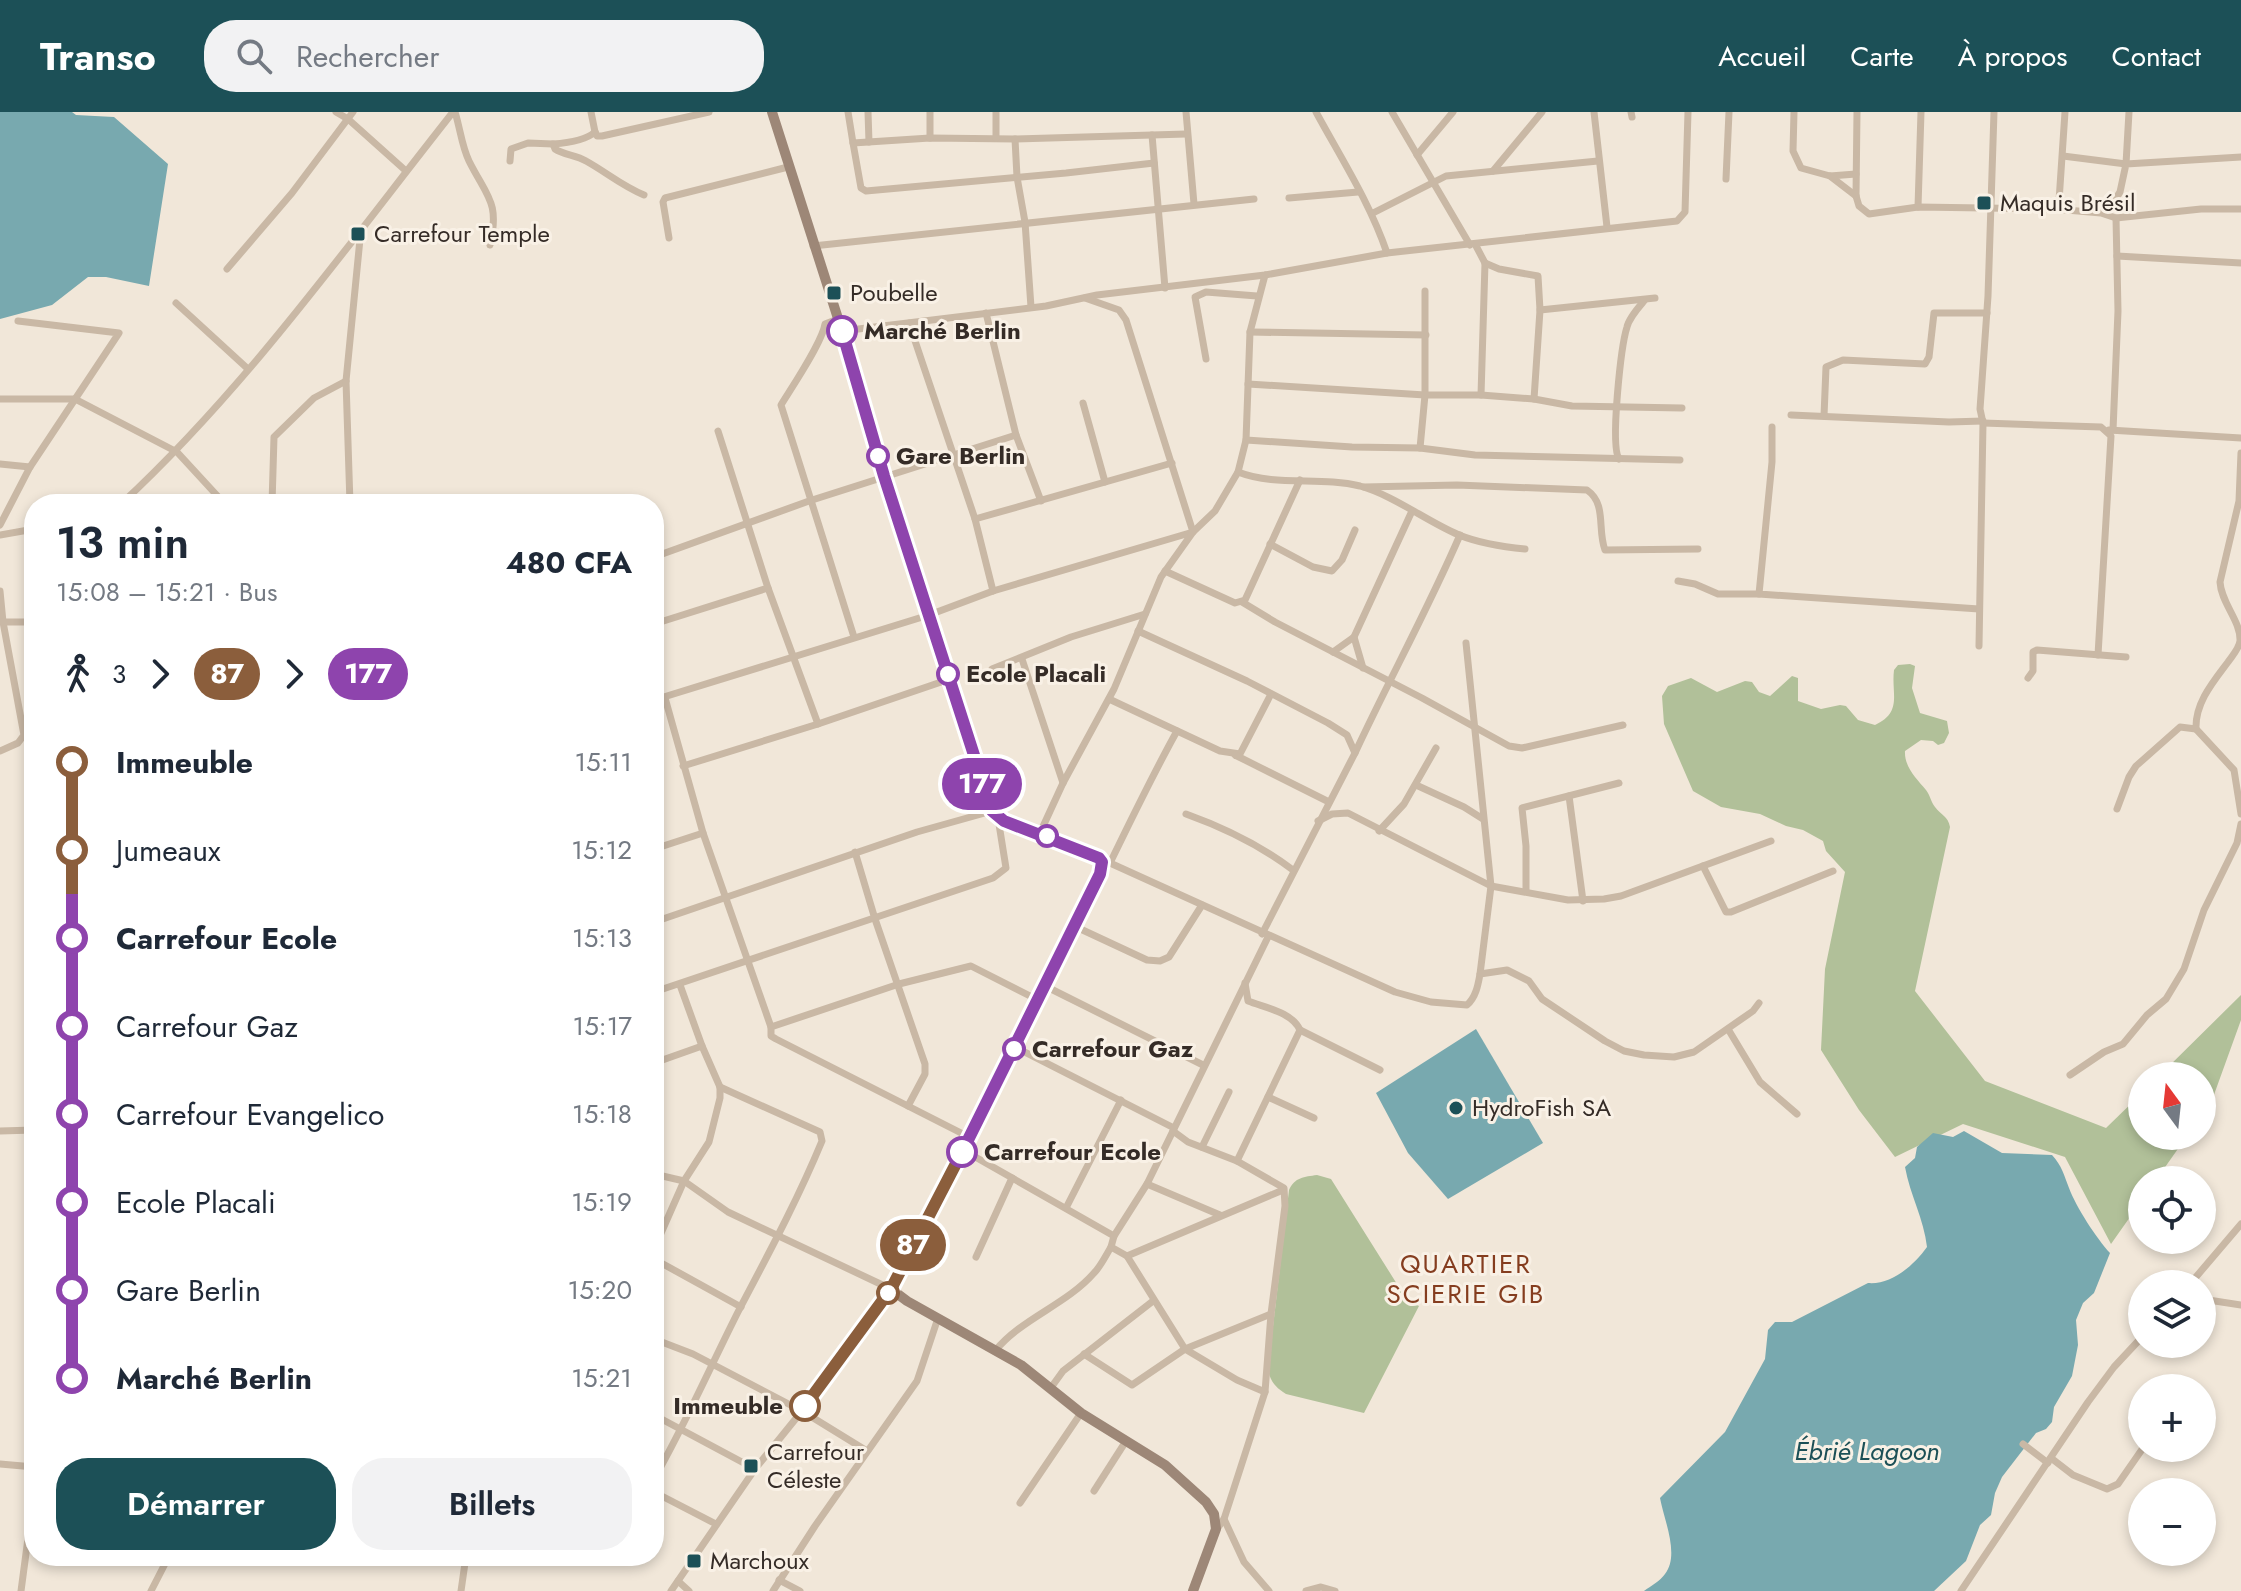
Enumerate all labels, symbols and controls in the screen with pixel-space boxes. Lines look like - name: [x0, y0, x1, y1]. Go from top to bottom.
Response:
- search box: [204, 20, 764, 92]
- text: Transo: [40, 29, 156, 84]
- icon: search: [232, 34, 276, 78]
- text: Rechercher: [296, 35, 439, 78]
- text: Accueil: [1718, 36, 1806, 77]
- text: Carte: [1850, 36, 1914, 77]
- text: À propos: [1958, 36, 2068, 77]
- text: Contact: [2112, 36, 2201, 77]
- place label: Maquis Brésil: [2000, 185, 2135, 220]
- marker: Maquis Brésil: [1975, 194, 1993, 212]
- place label: Carrefour Temple: [374, 216, 550, 251]
- marker: Carrefour Temple: [349, 225, 367, 243]
- place label: Poubelle: [850, 275, 938, 310]
- marker: Poubelle: [825, 284, 843, 302]
- place label: Marché Berlin: [864, 313, 1021, 348]
- marker: Marché Berlin: [827, 316, 857, 346]
- place label: Gare Berlin: [896, 438, 1025, 473]
- marker: Gare Berlin: [867, 445, 889, 467]
- text: 13 min: [56, 511, 189, 575]
- text: 480 CFA: [506, 541, 632, 584]
- text: 15:08 – 15:21 · Bus: [56, 573, 278, 611]
- icon: walk: [56, 652, 100, 696]
- icon: forward: [138, 652, 182, 696]
- icon: forward: [272, 652, 316, 696]
- text: 87: [210, 653, 244, 694]
- text: 177: [344, 653, 392, 694]
- text: 3: [112, 655, 126, 693]
- place label: Ecole Placali: [966, 656, 1106, 691]
- marker: Ecole Placali: [937, 663, 959, 685]
- text: Immeuble: [116, 741, 253, 784]
- text: 15:11: [574, 743, 632, 781]
- line badge: 177: [936, 758, 1028, 810]
- text: 177: [958, 763, 1006, 804]
- unlabelled marker: [1036, 825, 1058, 847]
- text: Jumeaux: [116, 829, 221, 872]
- text: 15:12: [571, 831, 632, 869]
- text: Carrefour Ecole: [116, 917, 337, 960]
- text: 15:13: [572, 919, 632, 957]
- text: Carrefour Gaz: [116, 1005, 298, 1048]
- text: 15:17: [572, 1007, 632, 1045]
- place label: Carrefour Gaz: [1032, 1031, 1194, 1066]
- marker: Carrefour Gaz: [1003, 1038, 1025, 1060]
- north arrow: [2128, 1062, 2216, 1150]
- map controls: [2128, 1062, 2216, 1566]
- place label: HydroFish SA: [1472, 1090, 1611, 1125]
- text: Carrefour Evangelico: [116, 1093, 384, 1136]
- text: 15:18: [572, 1095, 632, 1133]
- marker: HydroFish SA: [1447, 1099, 1465, 1117]
- place label: Carrefour Ecole: [984, 1134, 1161, 1169]
- marker: Carrefour Ecole: [947, 1137, 977, 1167]
- button: locate: [2128, 1166, 2216, 1254]
- text: Ecole Placali: [116, 1181, 276, 1224]
- text: 15:19: [571, 1183, 632, 1221]
- line badge: 87: [877, 1219, 949, 1271]
- text: 87: [896, 1224, 930, 1265]
- district label: QUARTIER SCIERIE GIB: [1387, 1245, 1545, 1313]
- text: Gare Berlin: [116, 1269, 261, 1312]
- button: layers: [2128, 1270, 2216, 1358]
- text: 15:20: [567, 1271, 632, 1309]
- unlabelled marker: [877, 1282, 899, 1304]
- text: Marché Berlin: [116, 1357, 312, 1400]
- text: 15:21: [571, 1359, 632, 1397]
- button: +: [2128, 1374, 2216, 1462]
- place label: Immeuble: [673, 1388, 783, 1423]
- marker: Immeuble: [790, 1391, 820, 1421]
- water label: Ébrié Lagoon: [1794, 1432, 1940, 1470]
- place label: Carrefour Céleste: [767, 1434, 865, 1497]
- marker: Carrefour Céleste: [742, 1457, 760, 1475]
- button: Démarrer: [56, 1458, 336, 1550]
- button: Billets: [352, 1458, 632, 1550]
- button: −: [2128, 1478, 2216, 1566]
- place label: Marchoux: [710, 1543, 810, 1578]
- marker: Marchoux: [685, 1552, 703, 1570]

